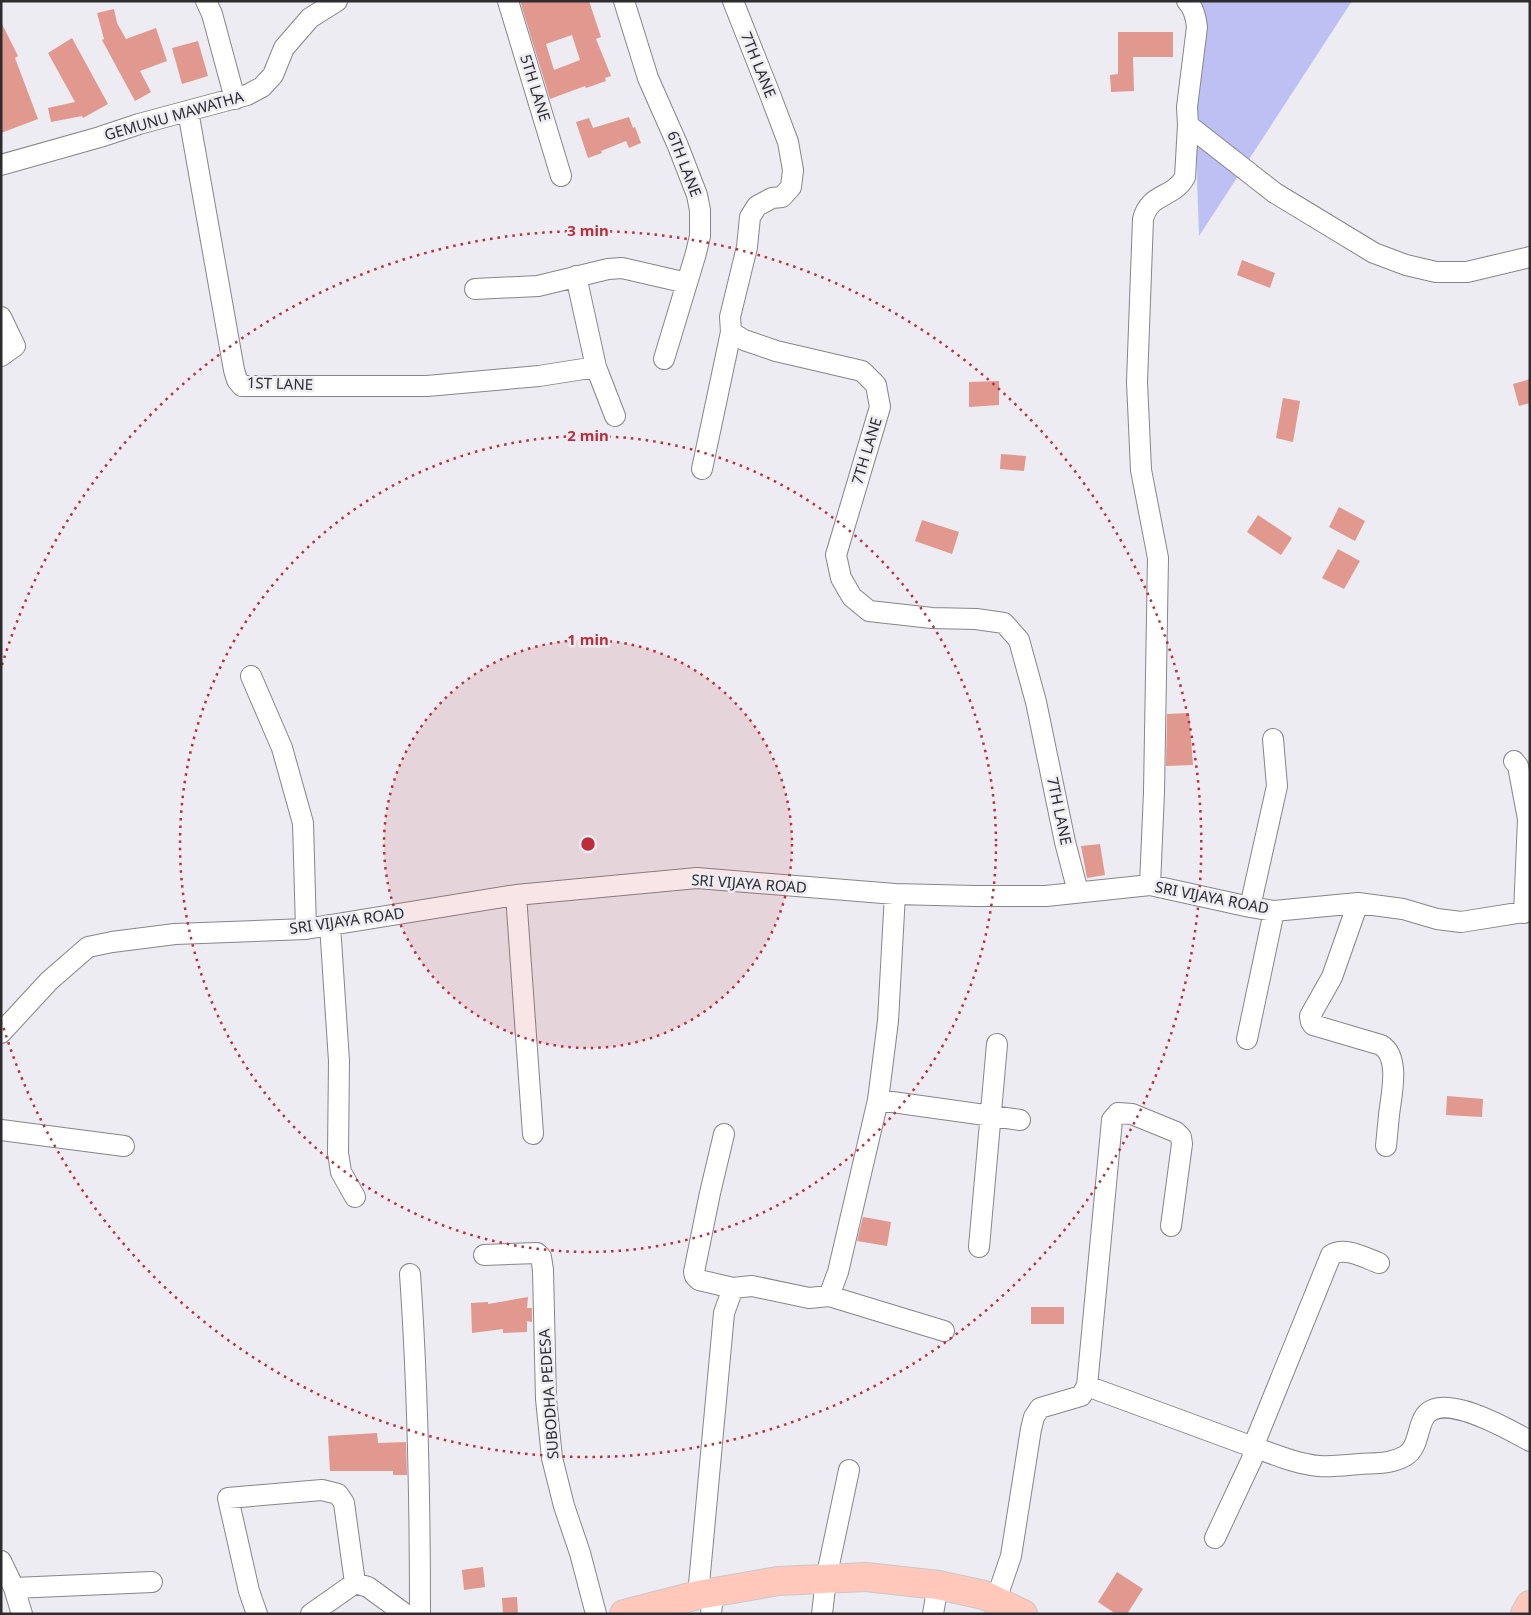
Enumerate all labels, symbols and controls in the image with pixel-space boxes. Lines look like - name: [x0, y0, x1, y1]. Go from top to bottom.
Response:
- street label: 7TH LANE: [737, 29, 781, 100]
- street label: 5TH LANE: [516, 52, 556, 124]
- street label: GEMUNU MAWATHA: [102, 86, 246, 144]
- street label: 6TH LANE: [663, 128, 707, 199]
- text: 3 min: [567, 220, 609, 240]
- street label: 1ST LANE: [247, 372, 313, 394]
- street label: 7TH LANE: [846, 415, 886, 487]
- text: 2 min: [567, 425, 609, 445]
- text: 1 min: [567, 629, 609, 649]
- street label: 7TH LANE: [1043, 775, 1077, 847]
- centre of rings: [579, 835, 597, 853]
- street label: SRI VIJAYA ROAD: [691, 869, 808, 897]
- street label: SRI VIJAYA ROAD: [1153, 876, 1271, 918]
- street label: SRI VIJAYA ROAD: [288, 902, 406, 938]
- street label: SUBODHA PEDESA: [533, 1328, 563, 1460]

